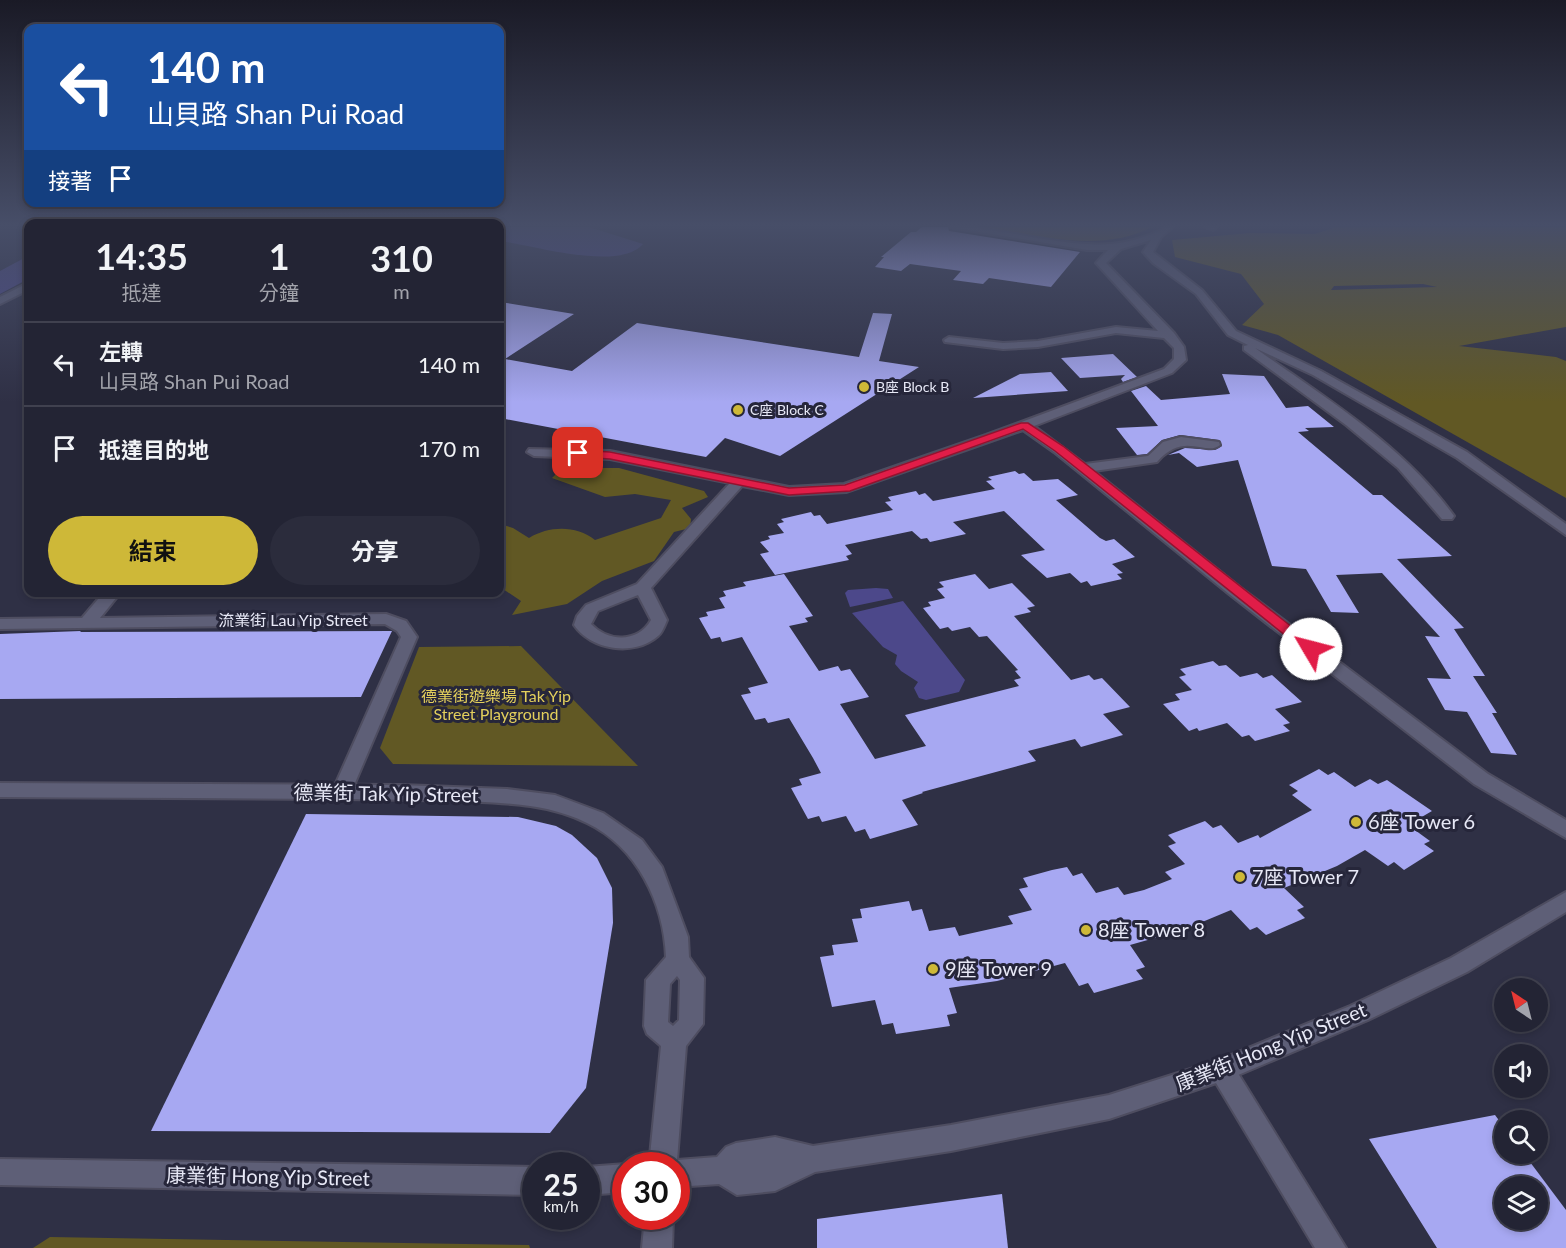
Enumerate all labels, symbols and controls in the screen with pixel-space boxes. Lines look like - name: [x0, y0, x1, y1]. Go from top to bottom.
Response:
- text: 140 m: [147, 42, 265, 92]
- icon: left: [48, 48, 126, 126]
- text: 山貝路 Shan Pui Road: [147, 97, 404, 130]
- icon: arrive: [104, 162, 137, 195]
- text: 接著: [48, 167, 92, 194]
- text: 14:35: [95, 234, 188, 278]
- text: 1: [269, 234, 290, 278]
- text: 310: [370, 236, 433, 280]
- text: m: [393, 279, 410, 303]
- text: 抵達: [122, 280, 162, 304]
- text: 分鐘: [259, 280, 299, 304]
- text: 左轉: [99, 338, 143, 365]
- icon: left: [48, 348, 81, 381]
- text: 140 m: [418, 351, 480, 378]
- text: 山貝路 Shan Pui Road: [99, 369, 290, 393]
- place label: B座 Block B: [876, 378, 949, 395]
- marker: B座 Block B: [857, 380, 871, 394]
- place label: C座 Block C: [750, 401, 824, 418]
- marker: C座 Block C: [731, 403, 745, 417]
- pin: [552, 427, 603, 478]
- icon: arrive: [48, 432, 81, 465]
- text: 170 m: [418, 435, 480, 462]
- text: 抵達目的地: [99, 436, 209, 463]
- icon: arrive: [561, 436, 594, 469]
- button: 結束: [48, 516, 258, 585]
- button: 分享: [270, 516, 480, 585]
- street label: 流業街 Lau Yip Street: [218, 610, 368, 629]
- position arrow: [1279, 617, 1343, 681]
- park label: 德業街遊樂場 Tak Yip Street Playground: [421, 686, 571, 723]
- street label: 德業街 Tak Yip Street: [293, 779, 479, 807]
- place label: 6座 Tower 6: [1368, 809, 1475, 833]
- marker: 6座 Tower 6: [1349, 815, 1363, 829]
- place label: 7座 Tower 7: [1252, 864, 1359, 888]
- marker: 7座 Tower 7: [1233, 870, 1247, 884]
- place label: 8座 Tower 8: [1098, 917, 1205, 941]
- marker: 8座 Tower 8: [1079, 923, 1093, 937]
- place label: 9座 Tower 9: [945, 956, 1052, 980]
- marker: 9座 Tower 9: [926, 962, 940, 976]
- north arrow: [1494, 978, 1548, 1032]
- map controls: [1494, 978, 1548, 1230]
- street label: 康業街 Hong Yip Street: [1172, 997, 1370, 1095]
- button: sound: [1494, 1044, 1548, 1098]
- button: search: [1494, 1110, 1548, 1164]
- speed limit sign: 30: [612, 1152, 690, 1230]
- street label: 康業街 Hong Yip Street: [166, 1162, 370, 1190]
- text: 25: [544, 1166, 578, 1202]
- button: layers: [1494, 1176, 1548, 1230]
- text: km/h: [543, 1197, 579, 1215]

